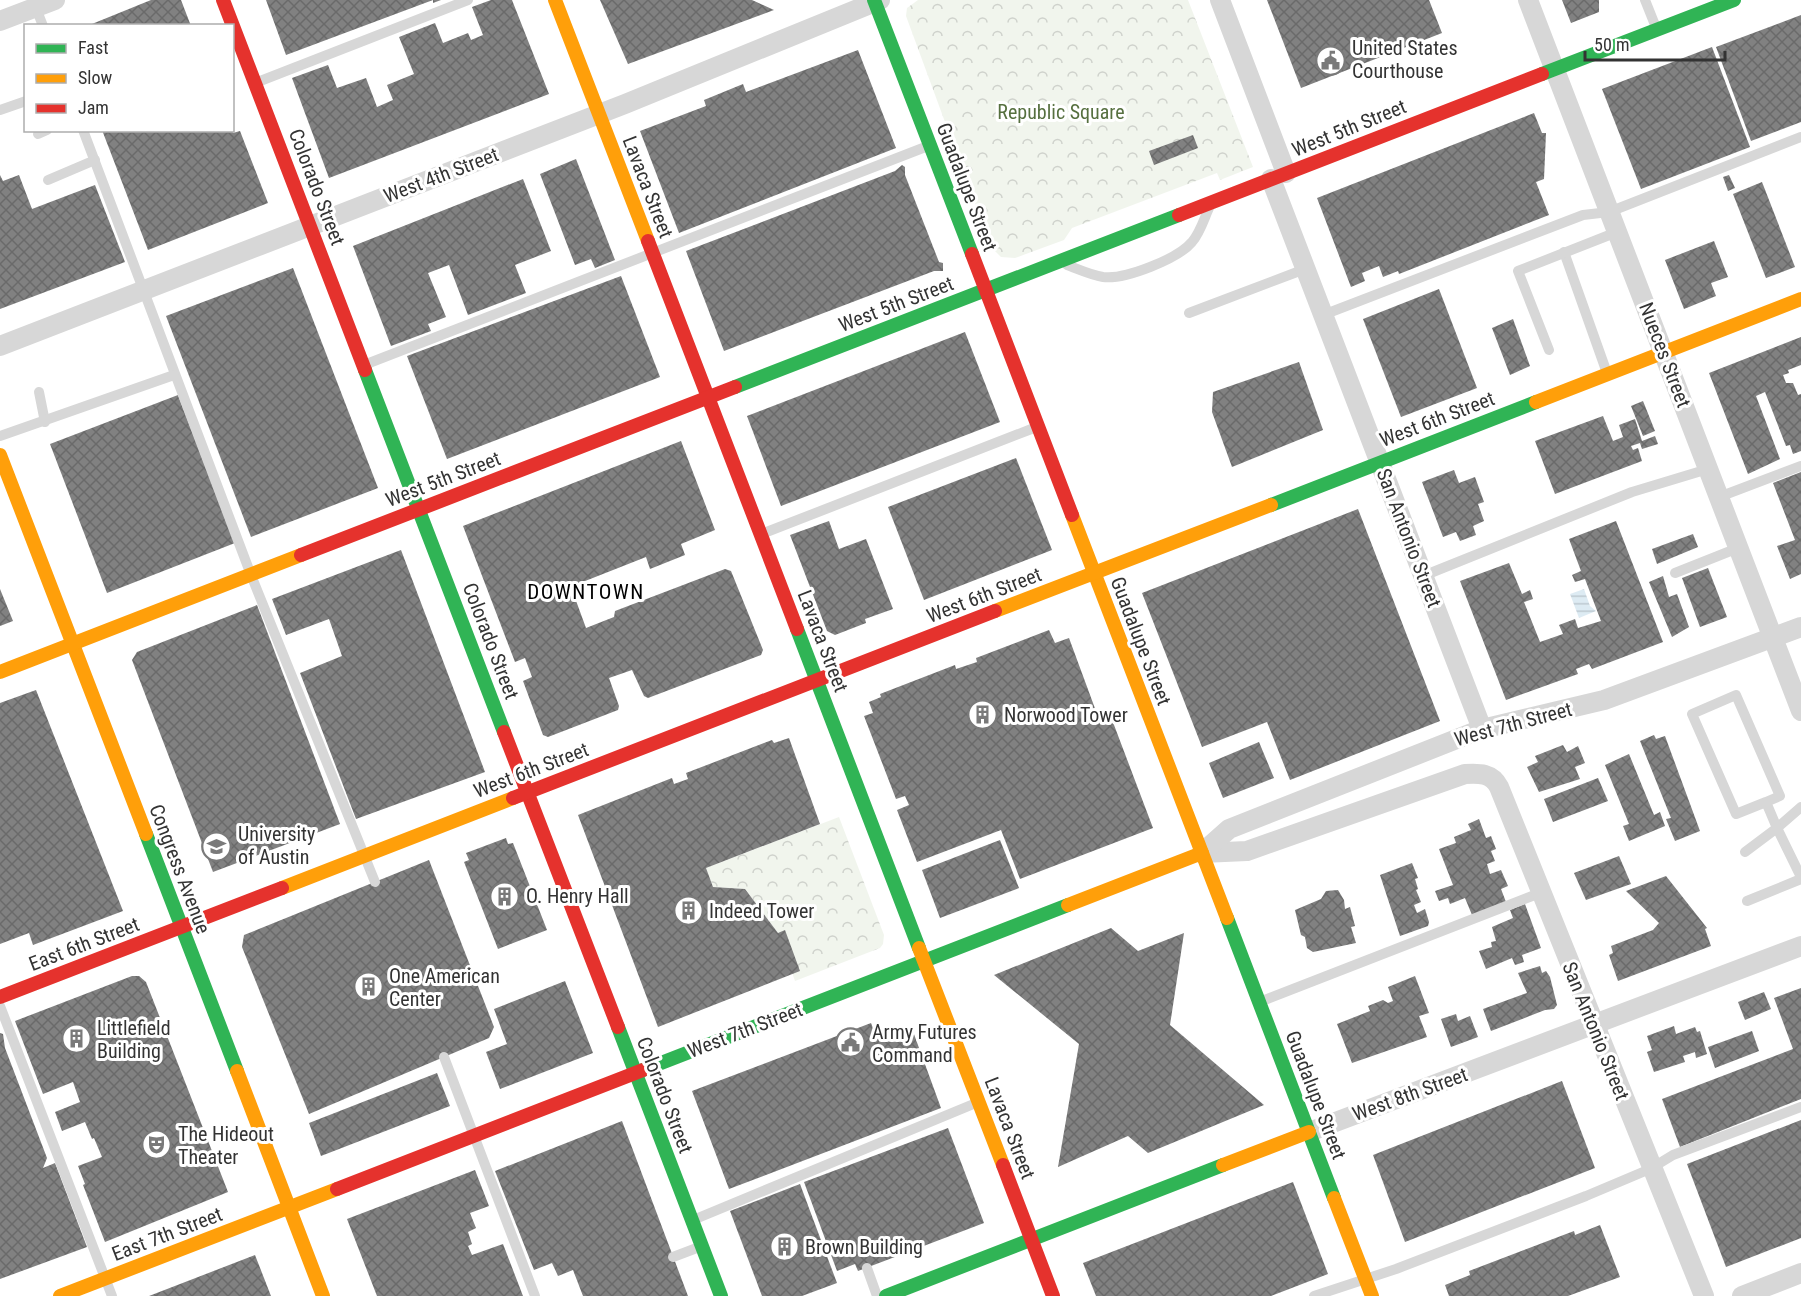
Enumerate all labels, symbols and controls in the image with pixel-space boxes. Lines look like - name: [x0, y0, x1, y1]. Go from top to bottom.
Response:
- legend: [24, 24, 234, 132]
- scale bar: [1585, 24, 1724, 62]
- text: 50 m: [1594, 34, 1629, 55]
- place label: United States Courthouse: [1352, 36, 1458, 83]
- text: Fast: [78, 37, 109, 58]
- public building icon: United States Courthouse: [1315, 44, 1347, 76]
- text: Slow: [78, 67, 113, 88]
- street label: West 5th Street: [1288, 94, 1410, 162]
- text: Jam: [78, 97, 109, 118]
- park label: Republic Square: [997, 100, 1125, 124]
- street label: Guadalupe Street: [932, 119, 1003, 255]
- street label: Colorado Street: [284, 125, 350, 249]
- street label: Lavaca Street: [618, 133, 678, 241]
- street label: West 4th Street: [380, 142, 502, 208]
- street label: West 5th Street: [835, 271, 957, 337]
- street label: Nueces Street: [1634, 299, 1696, 411]
- street label: West 6th Street: [1376, 386, 1498, 452]
- street label: West 5th Street: [382, 446, 504, 512]
- street label: San Antonio Street: [1371, 465, 1447, 611]
- street label: West 6th Street: [923, 562, 1045, 628]
- street label: Guadalupe Street: [1106, 573, 1177, 709]
- street label: Colorado Street: [458, 579, 524, 703]
- district label: DOWNTOWN: [527, 580, 645, 604]
- street label: Lavaca Street: [793, 587, 853, 695]
- street label: West 7th Street: [1452, 697, 1575, 751]
- building icon: Norwood Tower: [967, 699, 999, 731]
- place label: Norwood Tower: [1004, 703, 1128, 727]
- street label: West 6th Street: [470, 737, 592, 803]
- street label: Congress Avenue: [144, 801, 216, 937]
- place label: University of Austin: [238, 822, 315, 869]
- school or university icon: University of Austin: [201, 830, 233, 862]
- building icon: O. Henry Hall: [489, 880, 521, 912]
- place label: O. Henry Hall: [526, 884, 629, 908]
- building icon: Indeed Tower: [672, 895, 704, 927]
- place label: Indeed Tower: [709, 899, 814, 923]
- street label: East 6th Street: [26, 912, 143, 976]
- street label: San Antonio Street: [1557, 958, 1635, 1104]
- place label: One American Center: [389, 964, 500, 1011]
- building icon: One American Center: [352, 971, 384, 1003]
- street label: West 7th Street: [684, 997, 806, 1063]
- place label: Littlefield Building: [97, 1016, 171, 1063]
- place label: Army Futures Command: [872, 1020, 977, 1067]
- building icon: Littlefield Building: [60, 1023, 92, 1055]
- public building icon: Army Futures Command: [835, 1027, 867, 1059]
- street label: Guadalupe Street: [1281, 1027, 1352, 1163]
- street label: Colorado Street: [632, 1033, 698, 1157]
- street label: West 8th Street: [1349, 1062, 1471, 1126]
- street label: Lavaca Street: [980, 1074, 1040, 1182]
- place label: The Hideout Theater: [178, 1122, 274, 1169]
- theatre icon: The Hideout Theater: [141, 1129, 173, 1161]
- street label: East 7th Street: [109, 1202, 226, 1266]
- building icon: Brown Building: [768, 1231, 800, 1263]
- place label: Brown Building: [805, 1235, 923, 1259]

